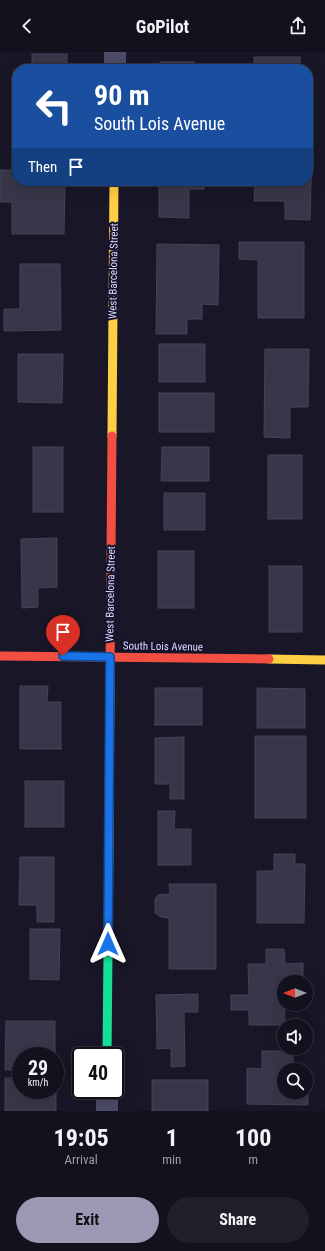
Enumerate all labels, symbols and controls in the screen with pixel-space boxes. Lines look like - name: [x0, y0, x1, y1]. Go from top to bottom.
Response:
- icon: back: [16, 15, 38, 37]
- icon: share: [287, 15, 309, 37]
- text: GoPilot: [136, 16, 189, 37]
- text: 90 m: [94, 79, 150, 112]
- icon: left: [28, 80, 80, 132]
- text: South Lois Avenue: [94, 113, 225, 134]
- icon: arrive: [65, 156, 87, 178]
- text: Then: [28, 158, 57, 176]
- street label: West Barcelona Street: [106, 223, 121, 319]
- street label: West Barcelona Street: [103, 546, 118, 642]
- pin: [46, 615, 80, 656]
- icon: arrive: [52, 621, 74, 643]
- street label: South Lois Avenue: [123, 639, 203, 654]
- position arrow: [87, 923, 129, 965]
- north arrow: [277, 975, 313, 1011]
- map controls: [277, 975, 313, 1099]
- button: sound: [277, 1019, 313, 1055]
- speed limit sign: 40: [72, 1047, 124, 1099]
- text: 29: [28, 1056, 48, 1080]
- button: search: [277, 1063, 313, 1099]
- text: km/h: [28, 1077, 48, 1088]
- text: 19:05: [54, 1124, 109, 1152]
- text: 1: [166, 1124, 178, 1152]
- text: 100: [235, 1124, 271, 1152]
- text: Arrival: [65, 1152, 98, 1167]
- text: min: [162, 1152, 181, 1167]
- text: m: [248, 1152, 258, 1167]
- button: Exit: [16, 1197, 159, 1243]
- button: Share: [167, 1197, 309, 1243]

